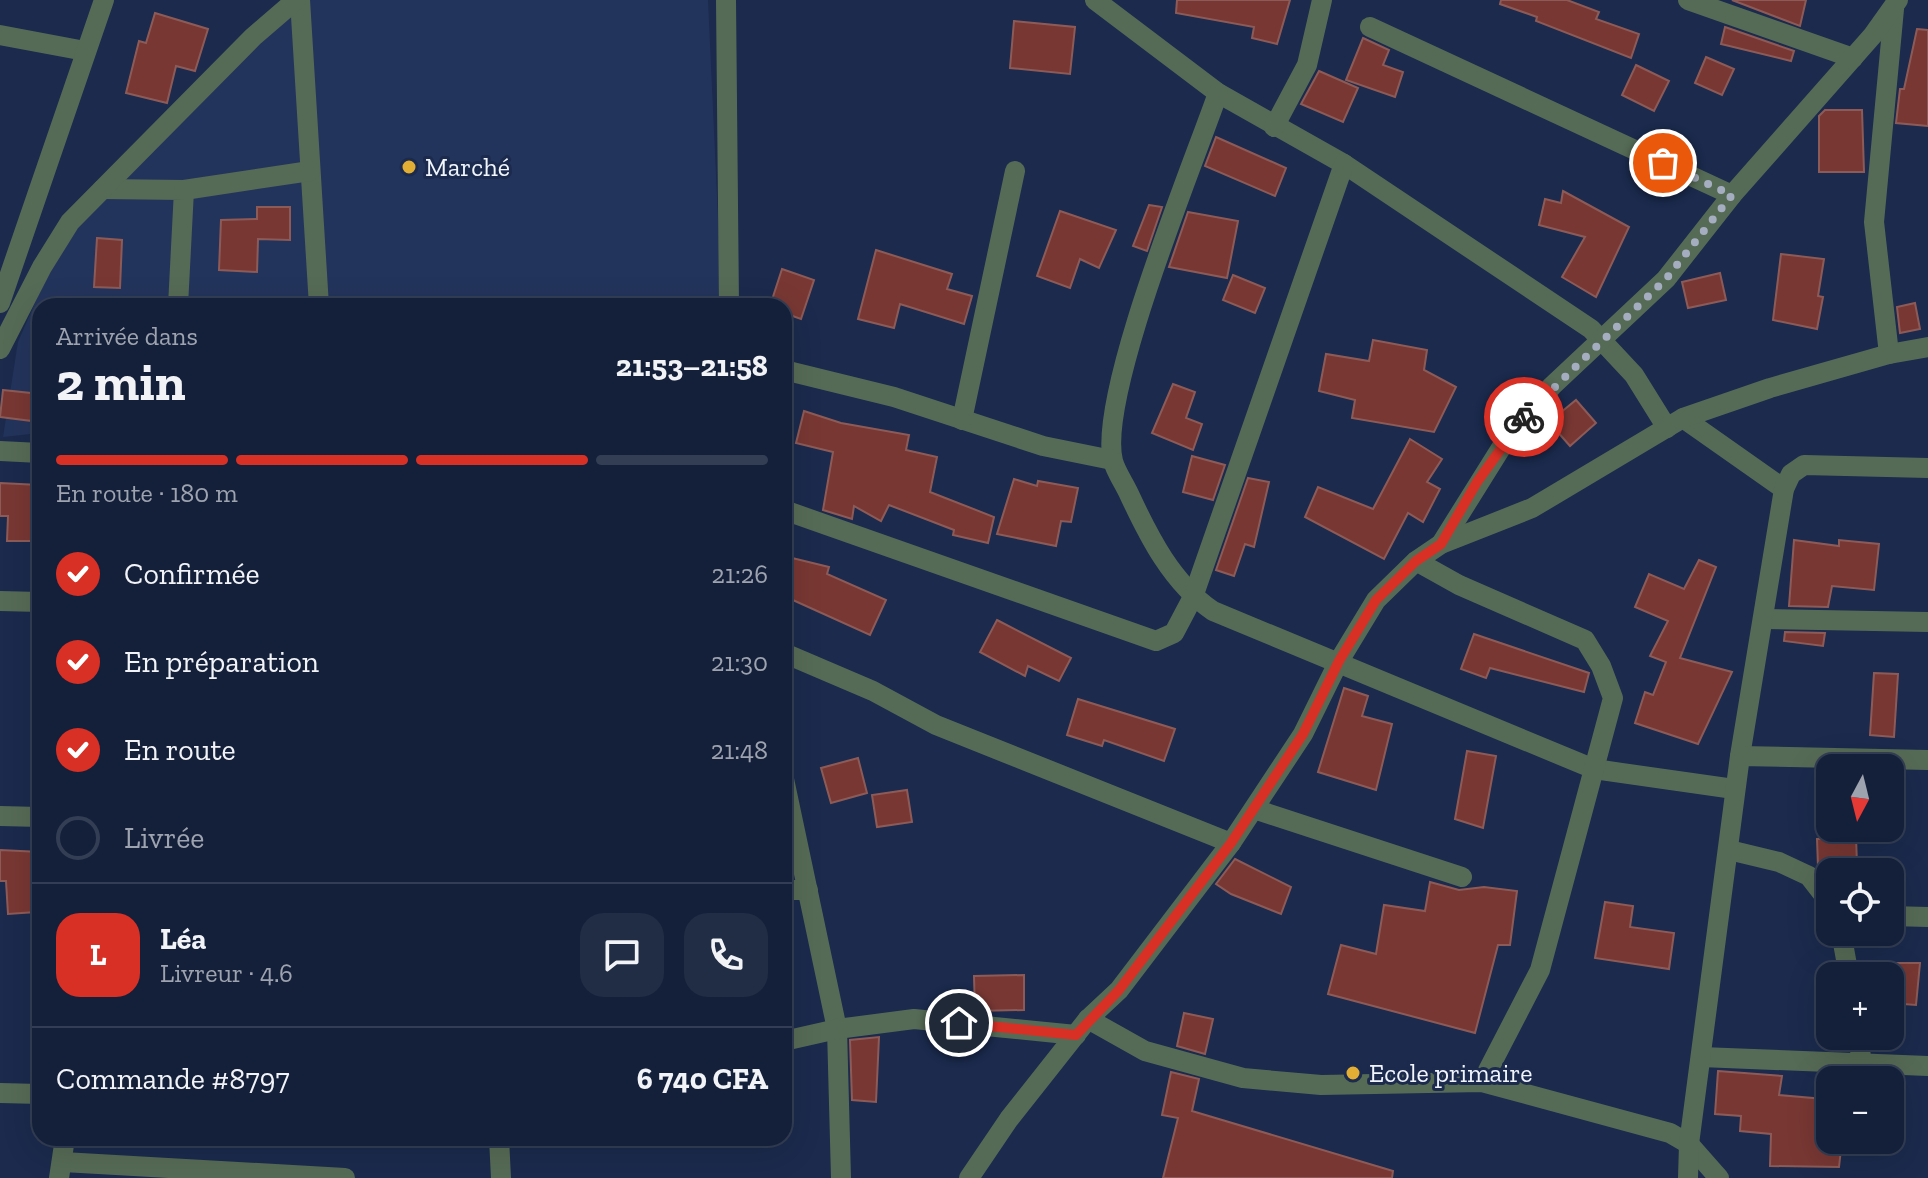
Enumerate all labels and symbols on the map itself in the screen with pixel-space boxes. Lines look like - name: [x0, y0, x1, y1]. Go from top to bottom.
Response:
- pin: [1629, 129, 1697, 197]
- place label: Marché: [425, 151, 510, 183]
- marker: Marché: [400, 158, 418, 176]
- courier: [1484, 377, 1564, 457]
- north arrow: [1816, 754, 1904, 842]
- pin: [925, 989, 993, 1057]
- place label: Ecole primaire: [1369, 1057, 1533, 1089]
- marker: Ecole primaire: [1344, 1064, 1362, 1082]

